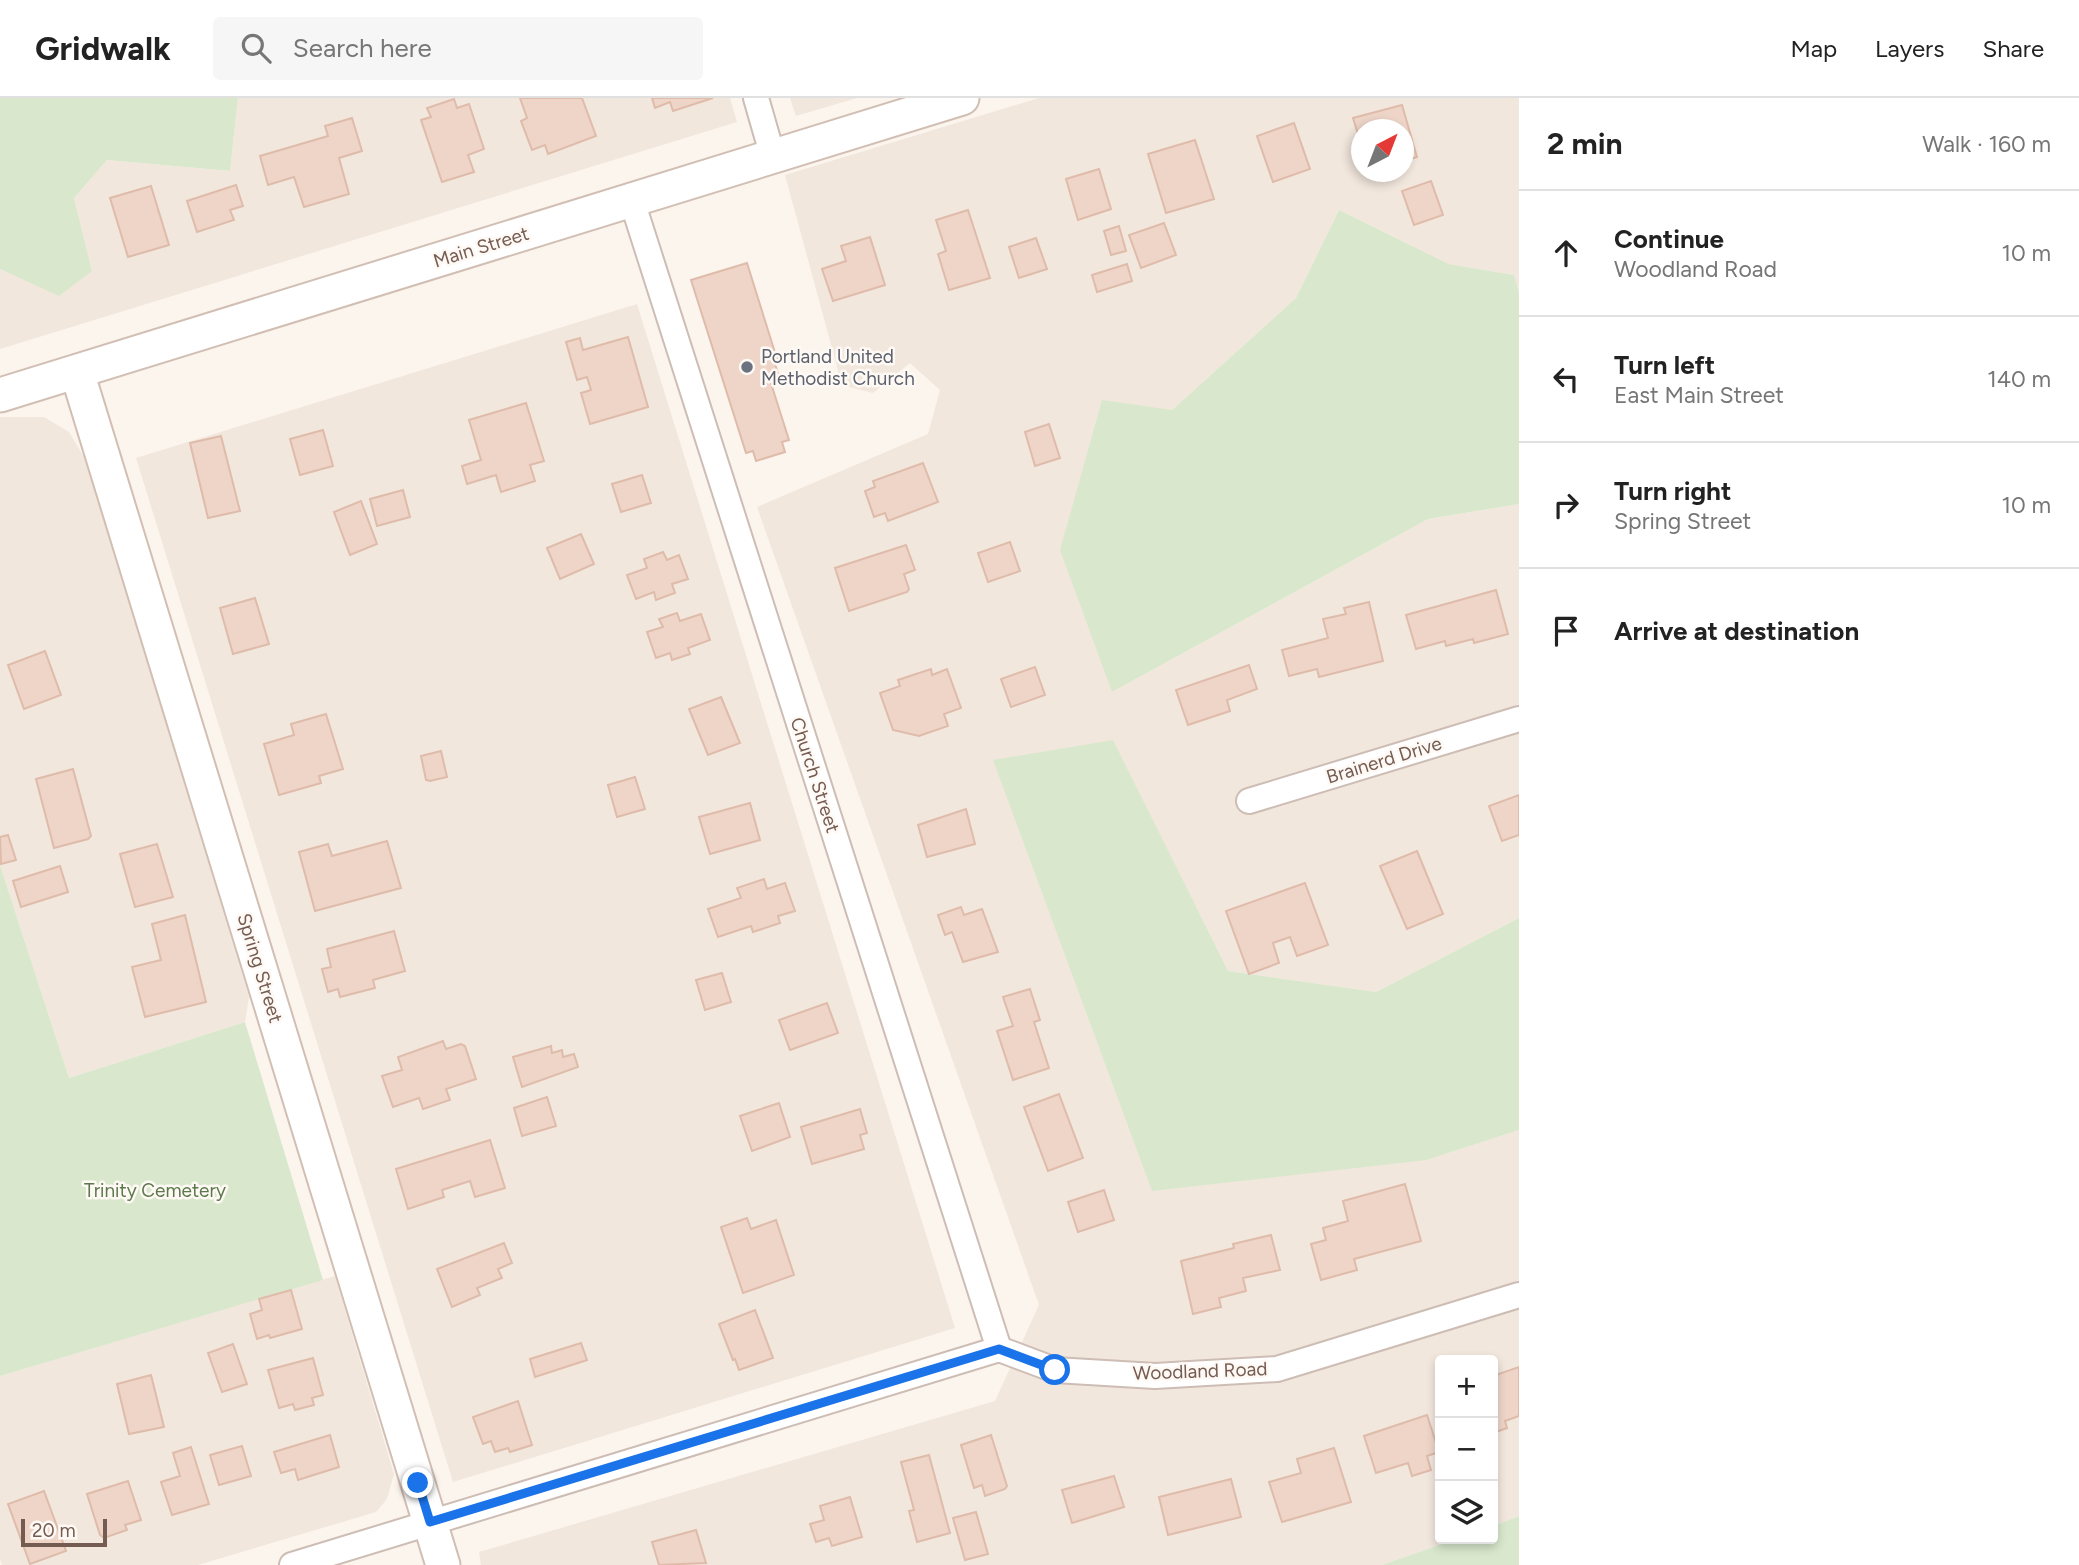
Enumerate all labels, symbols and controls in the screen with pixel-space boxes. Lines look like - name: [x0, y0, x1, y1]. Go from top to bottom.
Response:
- search box: [213, 17, 703, 80]
- text: Gridwalk: [35, 29, 171, 68]
- icon: search: [237, 29, 275, 67]
- text: Search here: [293, 32, 432, 64]
- text: Map: [1790, 34, 1837, 63]
- text: Layers: [1875, 34, 1944, 63]
- text: Share: [1982, 34, 2044, 63]
- north arrow: [1351, 119, 1414, 182]
- text: 2 min: [1547, 125, 1623, 162]
- text: Walk · 160 m: [1922, 130, 2051, 158]
- street label: Main Street: [430, 222, 532, 272]
- text: Continue: [1614, 223, 1724, 255]
- icon: ahead: [1547, 234, 1585, 272]
- text: 10 m: [2002, 239, 2051, 267]
- text: Woodland Road: [1614, 255, 1777, 283]
- place label: Portland United Methodist Church: [761, 345, 915, 390]
- text: Turn left: [1614, 349, 1715, 381]
- marker: Portland United Methodist Church: [739, 359, 755, 375]
- icon: left: [1547, 360, 1585, 398]
- text: 140 m: [1987, 365, 2051, 393]
- text: East Main Street: [1614, 381, 1784, 409]
- text: Turn right: [1614, 475, 1731, 507]
- icon: right: [1547, 486, 1585, 524]
- text: 10 m: [2002, 491, 2051, 519]
- text: Spring Street: [1614, 507, 1751, 535]
- icon: arrive: [1547, 612, 1585, 650]
- text: Arrive at destination: [1614, 615, 1859, 647]
- street label: Church Street: [786, 714, 844, 836]
- street label: Brainerd Drive: [1324, 732, 1444, 788]
- street label: Spring Street: [232, 910, 288, 1026]
- park label: Trinity Cemetery: [84, 1179, 226, 1202]
- route start: [1039, 1354, 1070, 1385]
- map controls: [1435, 1355, 1498, 1544]
- button: +: [1435, 1355, 1498, 1418]
- street label: Woodland Road: [1132, 1357, 1268, 1385]
- button: −: [1435, 1418, 1498, 1481]
- route end: [402, 1467, 433, 1498]
- button: layers: [1435, 1481, 1498, 1544]
- scale bar: [21, 1516, 107, 1548]
- text: 20 m: [32, 1519, 76, 1542]

